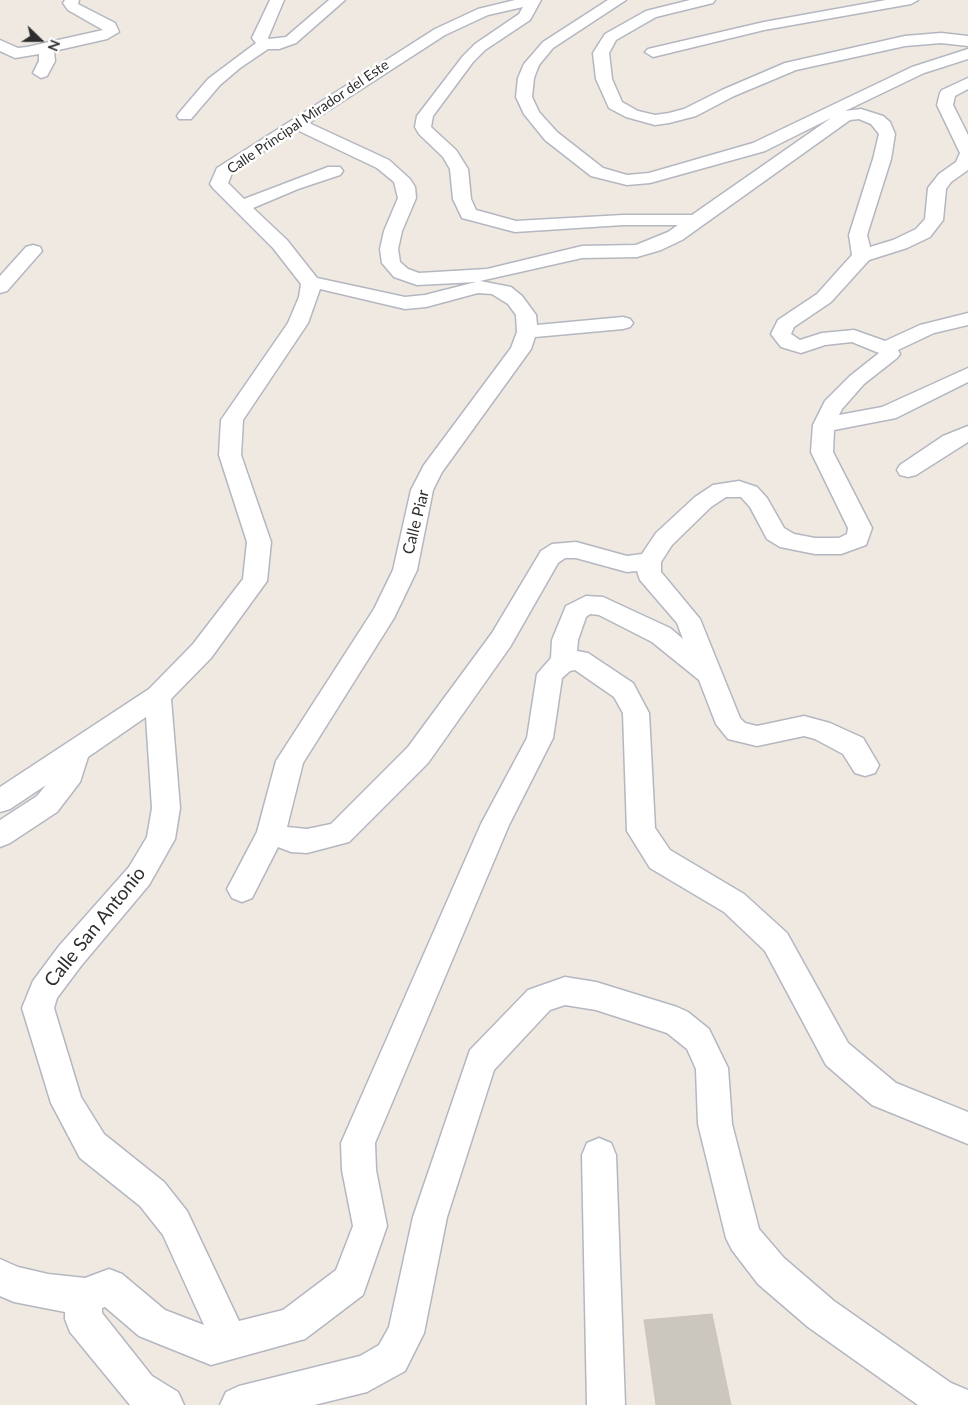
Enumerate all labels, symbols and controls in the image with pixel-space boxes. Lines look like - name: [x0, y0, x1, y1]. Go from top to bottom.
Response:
- north arrow: [15, 15, 65, 65]
- text: N: [44, 38, 64, 54]
- street label: Calle Principal Mirador del Este: [224, 57, 392, 177]
- street label: Calle Piar: [399, 488, 433, 556]
- street label: Calle San Antonio: [40, 862, 150, 992]

